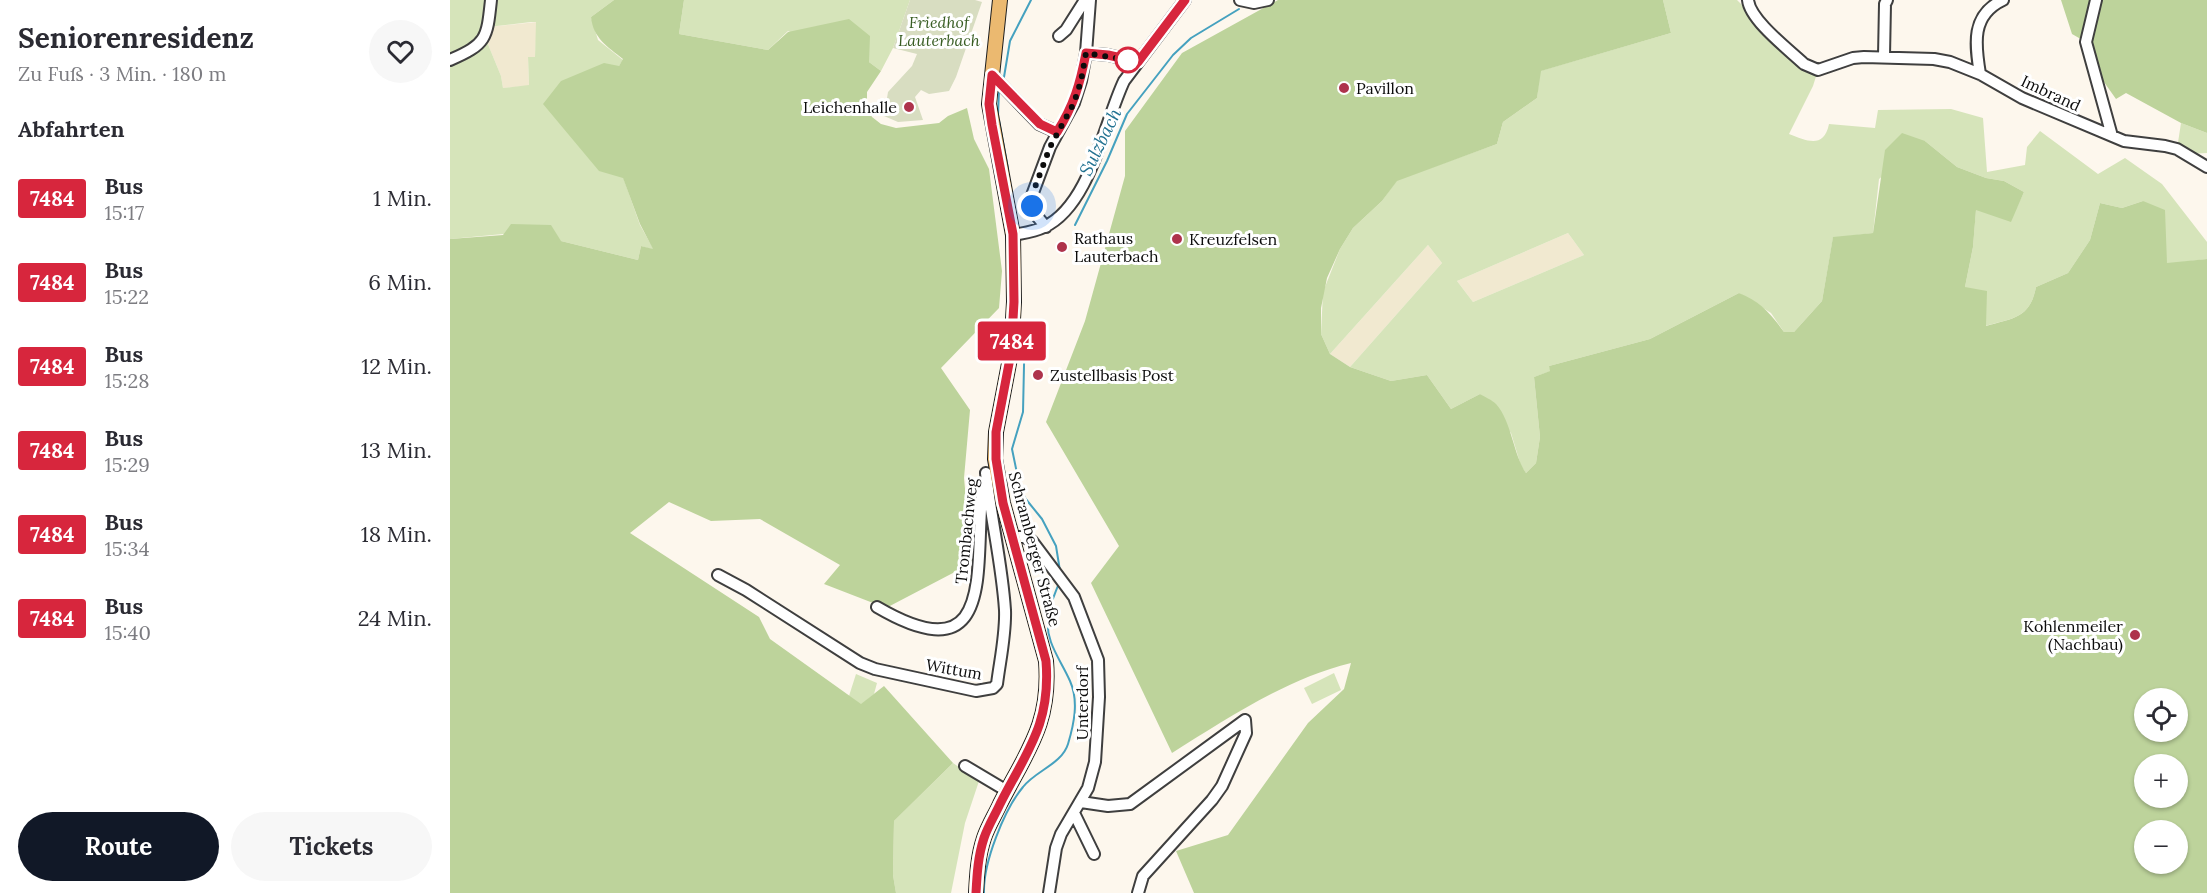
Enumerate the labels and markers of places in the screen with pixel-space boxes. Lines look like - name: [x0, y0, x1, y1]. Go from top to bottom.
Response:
- unlabelled marker: [1115, 47, 1141, 73]
- place label: Pavillon: [1356, 78, 1414, 98]
- marker: Pavillon: [1337, 81, 1351, 95]
- place label: Leichenhalle: [803, 97, 897, 117]
- marker: Leichenhalle: [902, 100, 916, 114]
- place label: Rathaus Lauterbach: [1074, 228, 1159, 266]
- place label: Kreuzfelsen: [1189, 229, 1278, 249]
- marker: Kreuzfelsen: [1170, 232, 1184, 246]
- marker: Rathaus Lauterbach: [1055, 240, 1069, 254]
- place label: Zustellbasis Post: [1050, 365, 1175, 385]
- marker: Zustellbasis Post: [1031, 368, 1045, 382]
- place label: Kohlenmeiler (Nachbau): [2023, 616, 2123, 655]
- marker: Kohlenmeiler (Nachbau): [2128, 628, 2142, 642]

